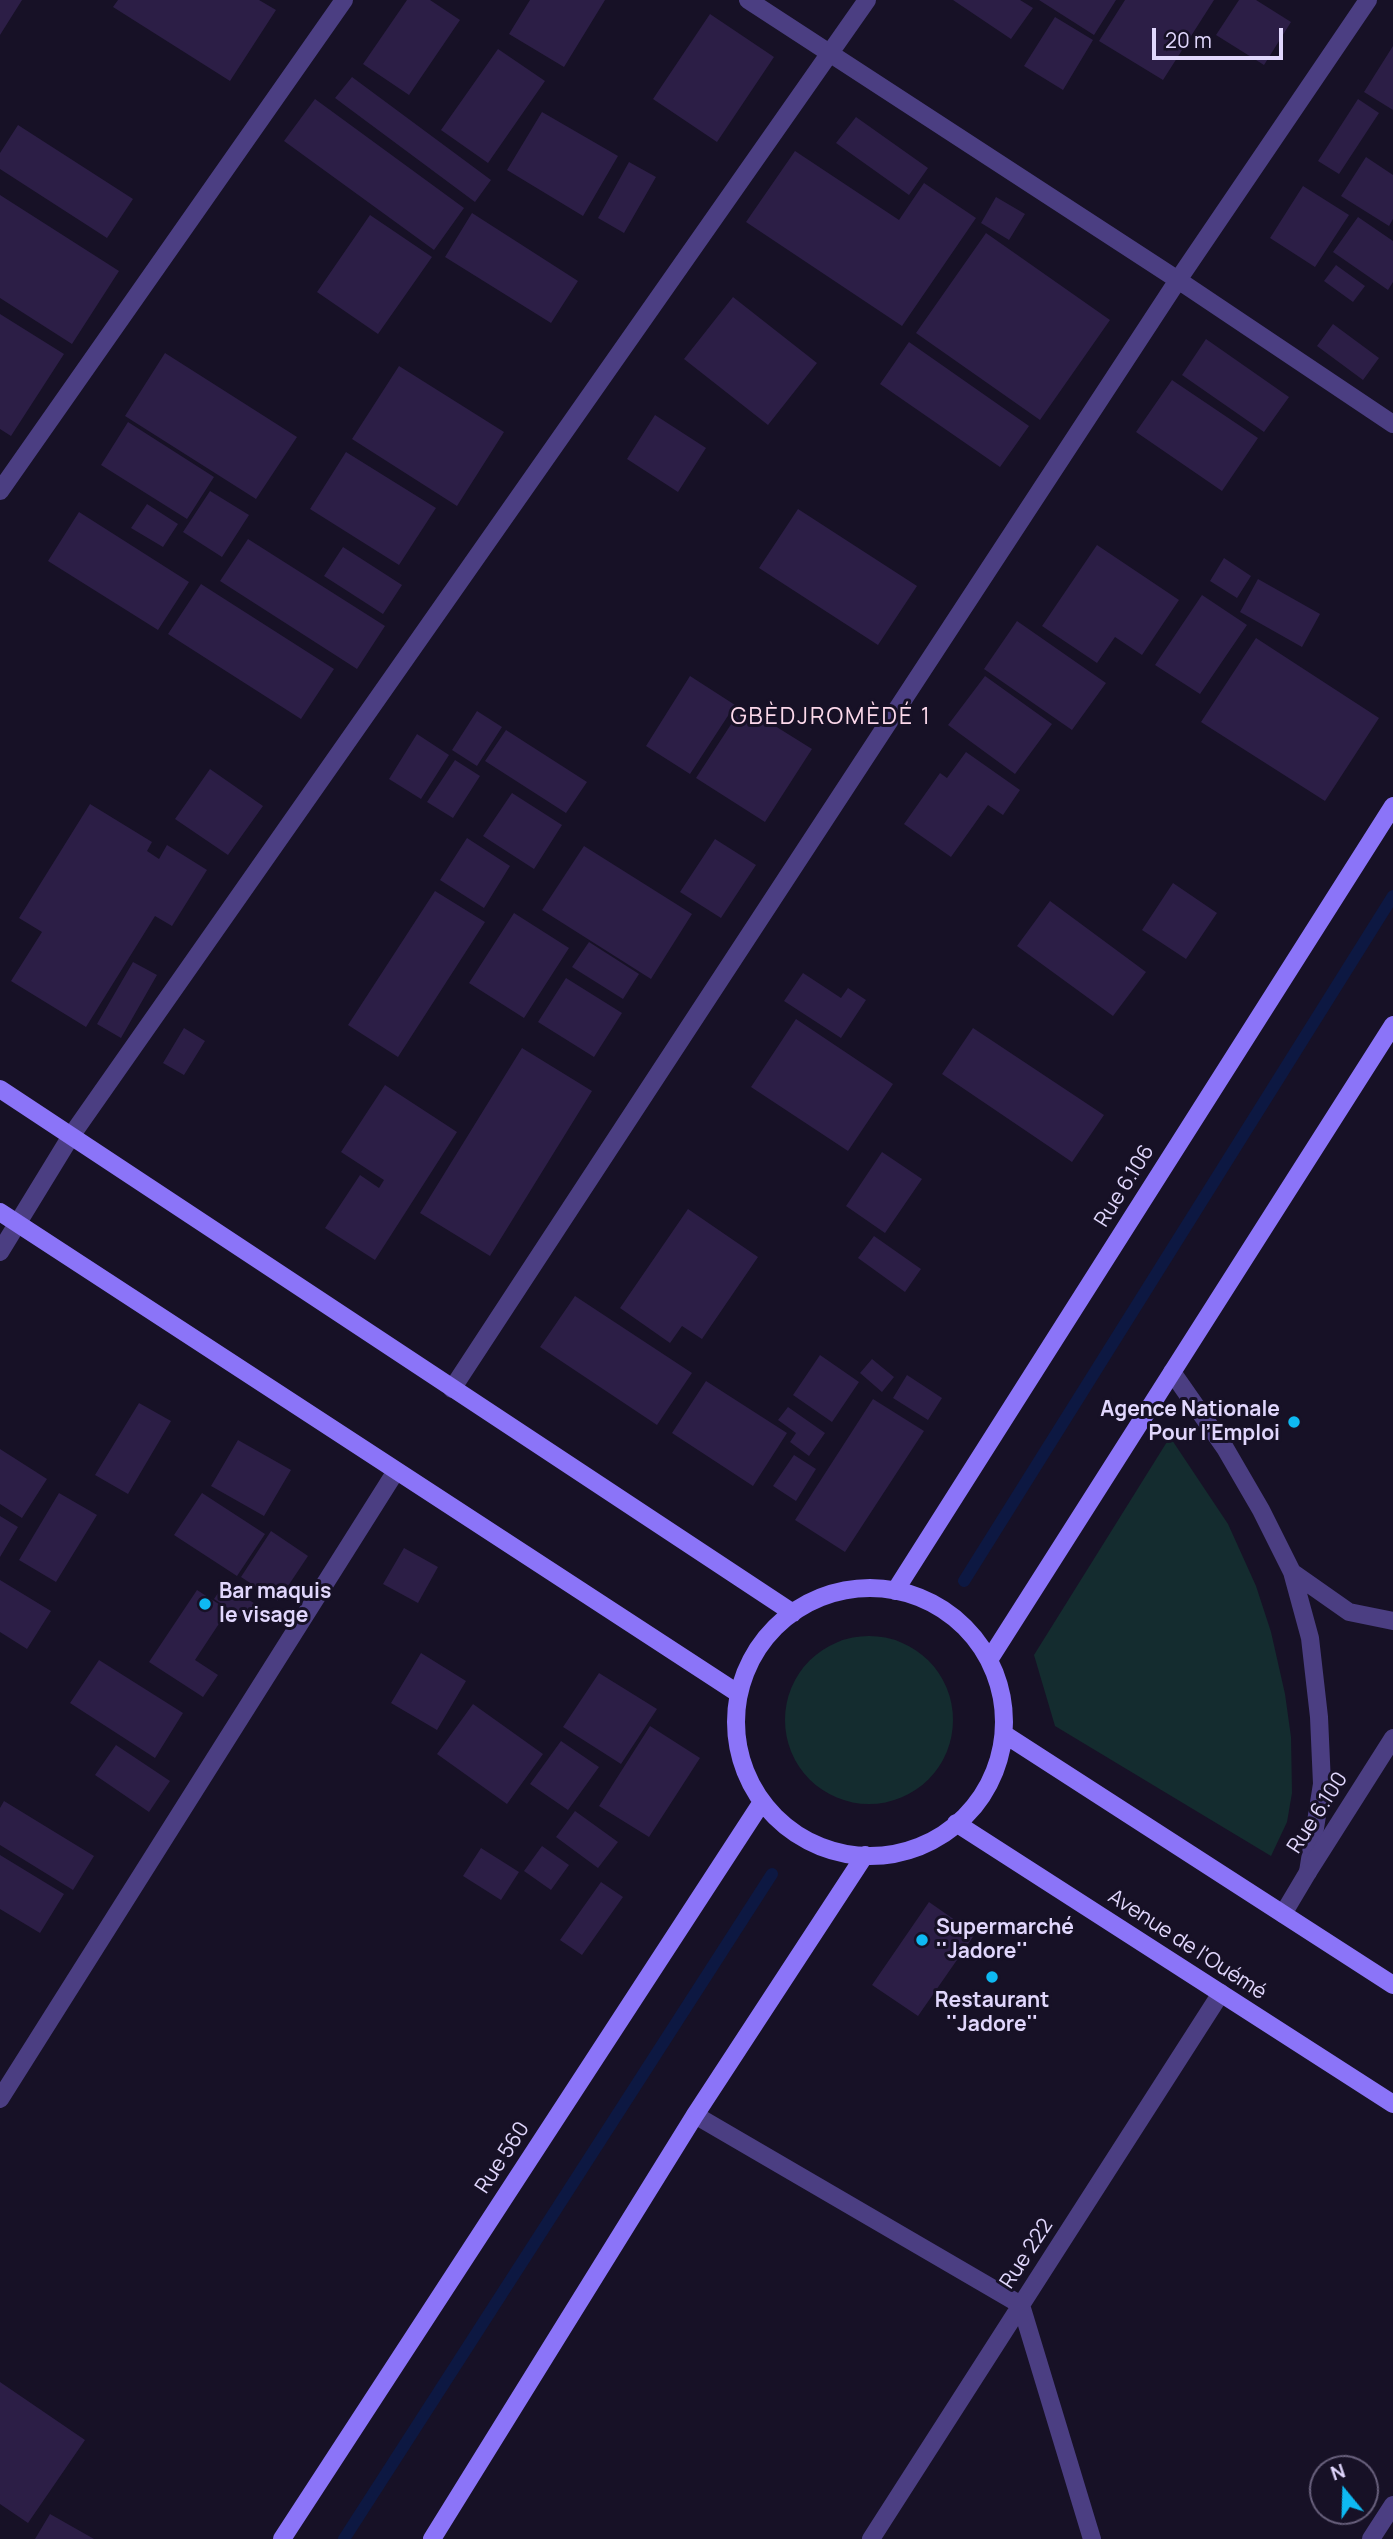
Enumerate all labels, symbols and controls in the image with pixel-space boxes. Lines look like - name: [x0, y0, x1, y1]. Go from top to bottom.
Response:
- scale bar: [1155, 14, 1286, 58]
- text: 20 m: [1165, 26, 1212, 54]
- district label: GBÈDJROMÈDÉ 1: [732, 704, 930, 732]
- street label: Rue 6.106: [1090, 1140, 1160, 1232]
- place label: Agence Nationale Pour l’Emploi: [1100, 1397, 1280, 1447]
- marker: Agence Nationale Pour l’Emploi: [1286, 1414, 1302, 1430]
- place label: Bar maquis le visage: [219, 1579, 331, 1629]
- marker: Bar maquis le visage: [197, 1596, 213, 1612]
- street label: Rue 6.100: [1282, 1768, 1354, 1858]
- street label: Avenue de l'Ouémé: [1103, 1884, 1271, 2006]
- place label: Supermarché ''Jadore'': [936, 1915, 1074, 1965]
- marker: Supermarché ''Jadore'': [914, 1932, 930, 1948]
- marker: Restaurant ''Jadore'': [984, 1969, 1000, 1985]
- place label: Restaurant ''Jadore'': [935, 1988, 1049, 2038]
- street label: Rue 560: [471, 2118, 535, 2198]
- street label: Rue 222: [995, 2214, 1059, 2294]
- north arrow: [1309, 2455, 1379, 2525]
- text: N: [1327, 2458, 1349, 2487]

